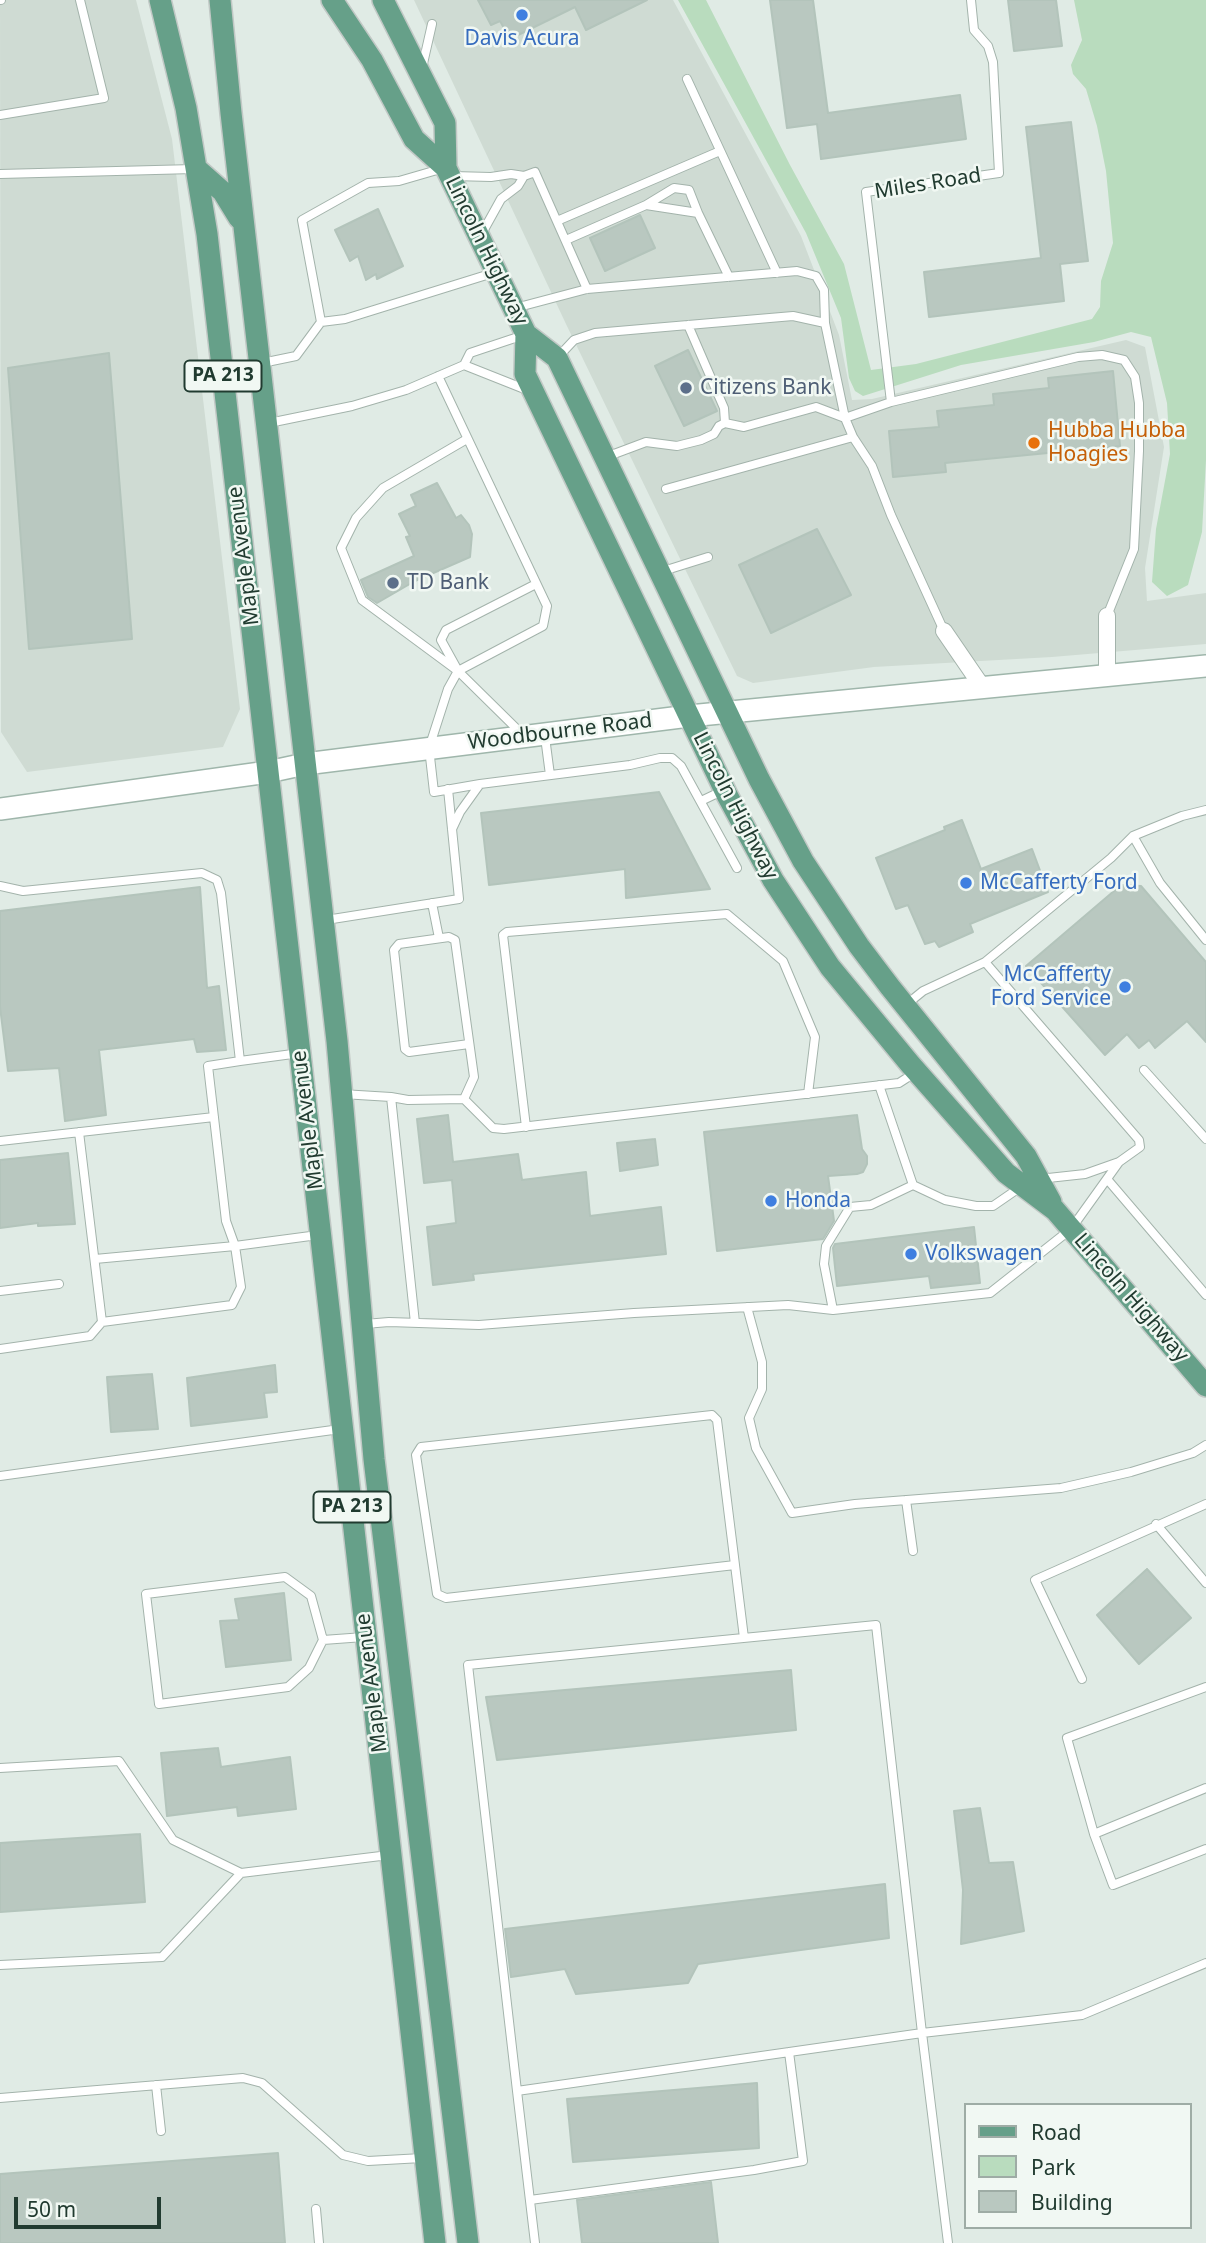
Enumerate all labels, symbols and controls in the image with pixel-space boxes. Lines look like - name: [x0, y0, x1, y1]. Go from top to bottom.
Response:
- marker: Davis Acura: [514, 7, 530, 23]
- place label: Davis Acura: [464, 26, 580, 52]
- street label: Miles Road: [873, 163, 983, 205]
- street label: Lincoln Highway: [439, 173, 533, 329]
- road number: PA 213: [184, 360, 262, 392]
- place label: Citizens Bank: [700, 375, 832, 401]
- marker: Citizens Bank: [678, 380, 694, 396]
- place label: Hubba Hubba Hoagies: [1048, 418, 1186, 468]
- marker: Hubba Hubba Hoagies: [1026, 435, 1042, 451]
- street label: Maple Avenue: [223, 485, 265, 627]
- place label: TD Bank: [407, 570, 489, 596]
- marker: TD Bank: [385, 575, 401, 591]
- street label: Woodbourne Road: [466, 708, 654, 756]
- street label: Lincoln Highway: [687, 728, 783, 884]
- place label: McCafferty Ford: [980, 870, 1138, 896]
- marker: McCafferty Ford: [958, 875, 974, 891]
- place label: McCafferty Ford Service: [991, 962, 1111, 1012]
- marker: McCafferty Ford Service: [1117, 979, 1133, 995]
- street label: Maple Avenue: [287, 1049, 329, 1191]
- place label: Honda: [785, 1188, 851, 1214]
- marker: Honda: [763, 1193, 779, 1209]
- street label: Lincoln Highway: [1068, 1229, 1194, 1367]
- place label: Volkswagen: [925, 1241, 1043, 1267]
- marker: Volkswagen: [903, 1246, 919, 1262]
- road number: PA 213: [314, 1492, 390, 1522]
- street label: Maple Avenue: [351, 1612, 393, 1754]
- legend: [964, 2103, 1192, 2229]
- text: Road: [1031, 2118, 1081, 2146]
- text: Park: [1031, 2153, 1075, 2181]
- scale bar: [18, 2184, 164, 2228]
- text: Building: [1031, 2188, 1113, 2216]
- text: 50 m: [27, 2195, 76, 2223]

